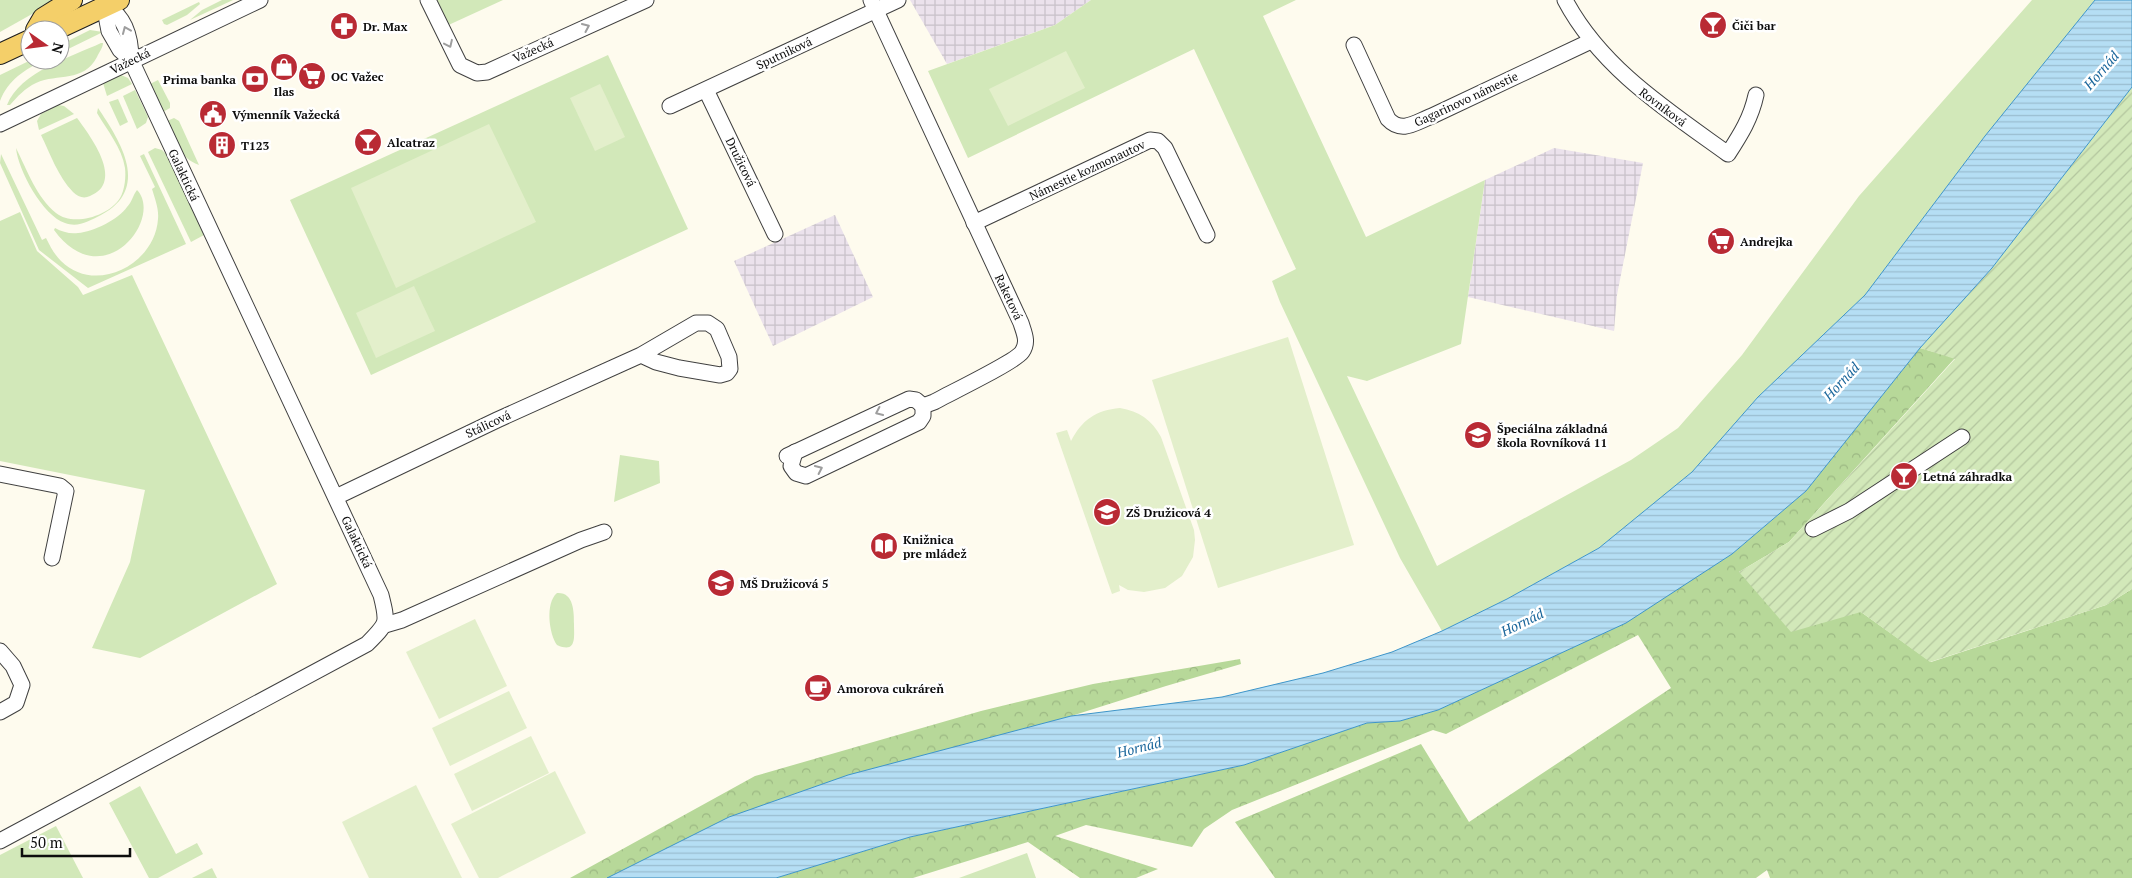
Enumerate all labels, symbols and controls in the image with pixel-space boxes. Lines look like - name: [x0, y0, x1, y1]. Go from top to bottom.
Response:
- bar icon: Čiči bar: [1698, 10, 1728, 40]
- pharmacy icon: Dr. Max: [329, 11, 359, 41]
- place label: Čiči bar: [1732, 18, 1777, 33]
- place label: Dr. Max: [363, 19, 408, 34]
- north arrow: [20, 20, 70, 70]
- one-way arrow: [581, 22, 590, 33]
- one-way arrow: [121, 26, 132, 35]
- street label: Važecká: [510, 34, 556, 66]
- street label: Sputniková: [754, 34, 814, 72]
- one-way arrow: [443, 39, 454, 48]
- text: N: [48, 41, 69, 56]
- street label: Važecká: [107, 45, 153, 77]
- water label: Hornád: [2078, 46, 2123, 94]
- shop icon: Ilas: [269, 52, 299, 82]
- supermarket icon: OC Važec: [297, 61, 327, 91]
- bank icon: Prima banka: [240, 64, 270, 94]
- street label: Gagarinovo námestie: [1412, 68, 1520, 130]
- place label: OC Važec: [331, 69, 384, 84]
- place label: Prima banka: [163, 72, 236, 87]
- place label: Ilas: [274, 84, 295, 99]
- street label: Rovníková: [1636, 84, 1690, 130]
- public building icon: Výmenník Važecká: [198, 99, 228, 129]
- place label: Výmenník Važecká: [232, 107, 340, 122]
- bar icon: Alcatraz: [353, 127, 383, 157]
- building icon: T123: [207, 130, 237, 160]
- place label: Alcatraz: [387, 135, 435, 150]
- street label: Družicová: [723, 135, 759, 189]
- street label: Námestie kozmonautov: [1027, 136, 1148, 203]
- place label: T123: [241, 138, 270, 153]
- street label: Galaktická: [165, 146, 203, 204]
- supermarket icon: Andrejka: [1706, 226, 1736, 256]
- place label: Andrejka: [1740, 234, 1793, 249]
- street label: Raketová: [992, 272, 1026, 322]
- water label: Hornád: [1818, 358, 1864, 405]
- one-way arrow: [876, 406, 885, 416]
- street label: Stálicová: [463, 407, 513, 441]
- school or university icon: Špeciálna základná škola Rovníková 11: [1463, 420, 1493, 450]
- place label: Špeciálna základná škola Rovníková 11: [1497, 421, 1608, 450]
- bar icon: Letná záhradka: [1889, 461, 1919, 491]
- one-way arrow: [814, 465, 823, 476]
- place label: Letná záhradka: [1923, 469, 2012, 484]
- school or university icon: ZŠ Družicová 4: [1092, 497, 1122, 527]
- place label: ZŠ Družicová 4: [1126, 505, 1211, 520]
- street label: Galaktická: [338, 513, 376, 571]
- library icon: Knižnica pre mládež: [869, 531, 899, 561]
- place label: Knižnica pre mládež: [903, 532, 967, 561]
- school or university icon: MŠ Družicová 5: [706, 568, 736, 598]
- place label: MŠ Družicová 5: [740, 576, 829, 591]
- water label: Hornád: [1497, 603, 1547, 641]
- cafe icon: Amorova cukráreň: [803, 673, 833, 703]
- place label: Amorova cukráreň: [837, 681, 944, 696]
- water label: Hornád: [1114, 732, 1164, 762]
- scale bar: [22, 826, 130, 858]
- text: 50 m: [30, 832, 63, 852]

